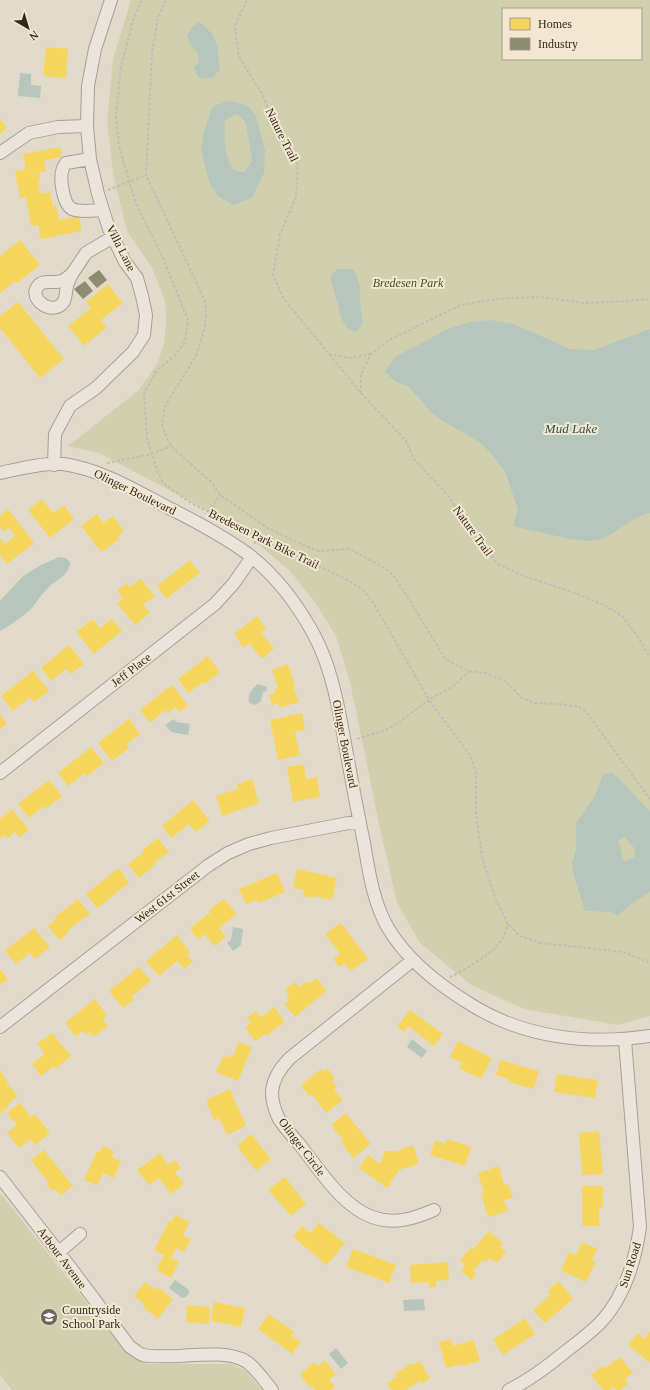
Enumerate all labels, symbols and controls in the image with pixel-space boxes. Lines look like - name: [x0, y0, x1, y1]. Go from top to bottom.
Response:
- north arrow: [8, 8, 48, 48]
- legend: [502, 8, 642, 60]
- text: Homes: [538, 17, 572, 31]
- text: N: [27, 29, 41, 43]
- text: Industry: [538, 37, 578, 51]
- street label: Nature Trail: [263, 106, 302, 165]
- street label: Villa Lane: [103, 222, 139, 274]
- park label: Bredesen Park: [373, 276, 444, 290]
- water label: Mud Lake: [544, 421, 597, 436]
- street label: Olinger Boulevard: [92, 466, 178, 518]
- street label: Nature Trail: [450, 503, 496, 559]
- street label: Bredesen Park Bike Trail: [207, 506, 322, 572]
- street label: Jeff Place: [108, 650, 154, 690]
- street label: Olinger Boulevard: [330, 699, 360, 789]
- street label: West 61st Street: [132, 867, 202, 926]
- street label: Olinger Circle: [276, 1115, 328, 1179]
- street label: Arbour Avenue: [34, 1224, 90, 1292]
- street label: Sun Road: [616, 1240, 644, 1290]
- place label: Countryside School Park: [62, 1303, 121, 1331]
- school or university icon: Countryside School Park: [39, 1307, 59, 1327]

